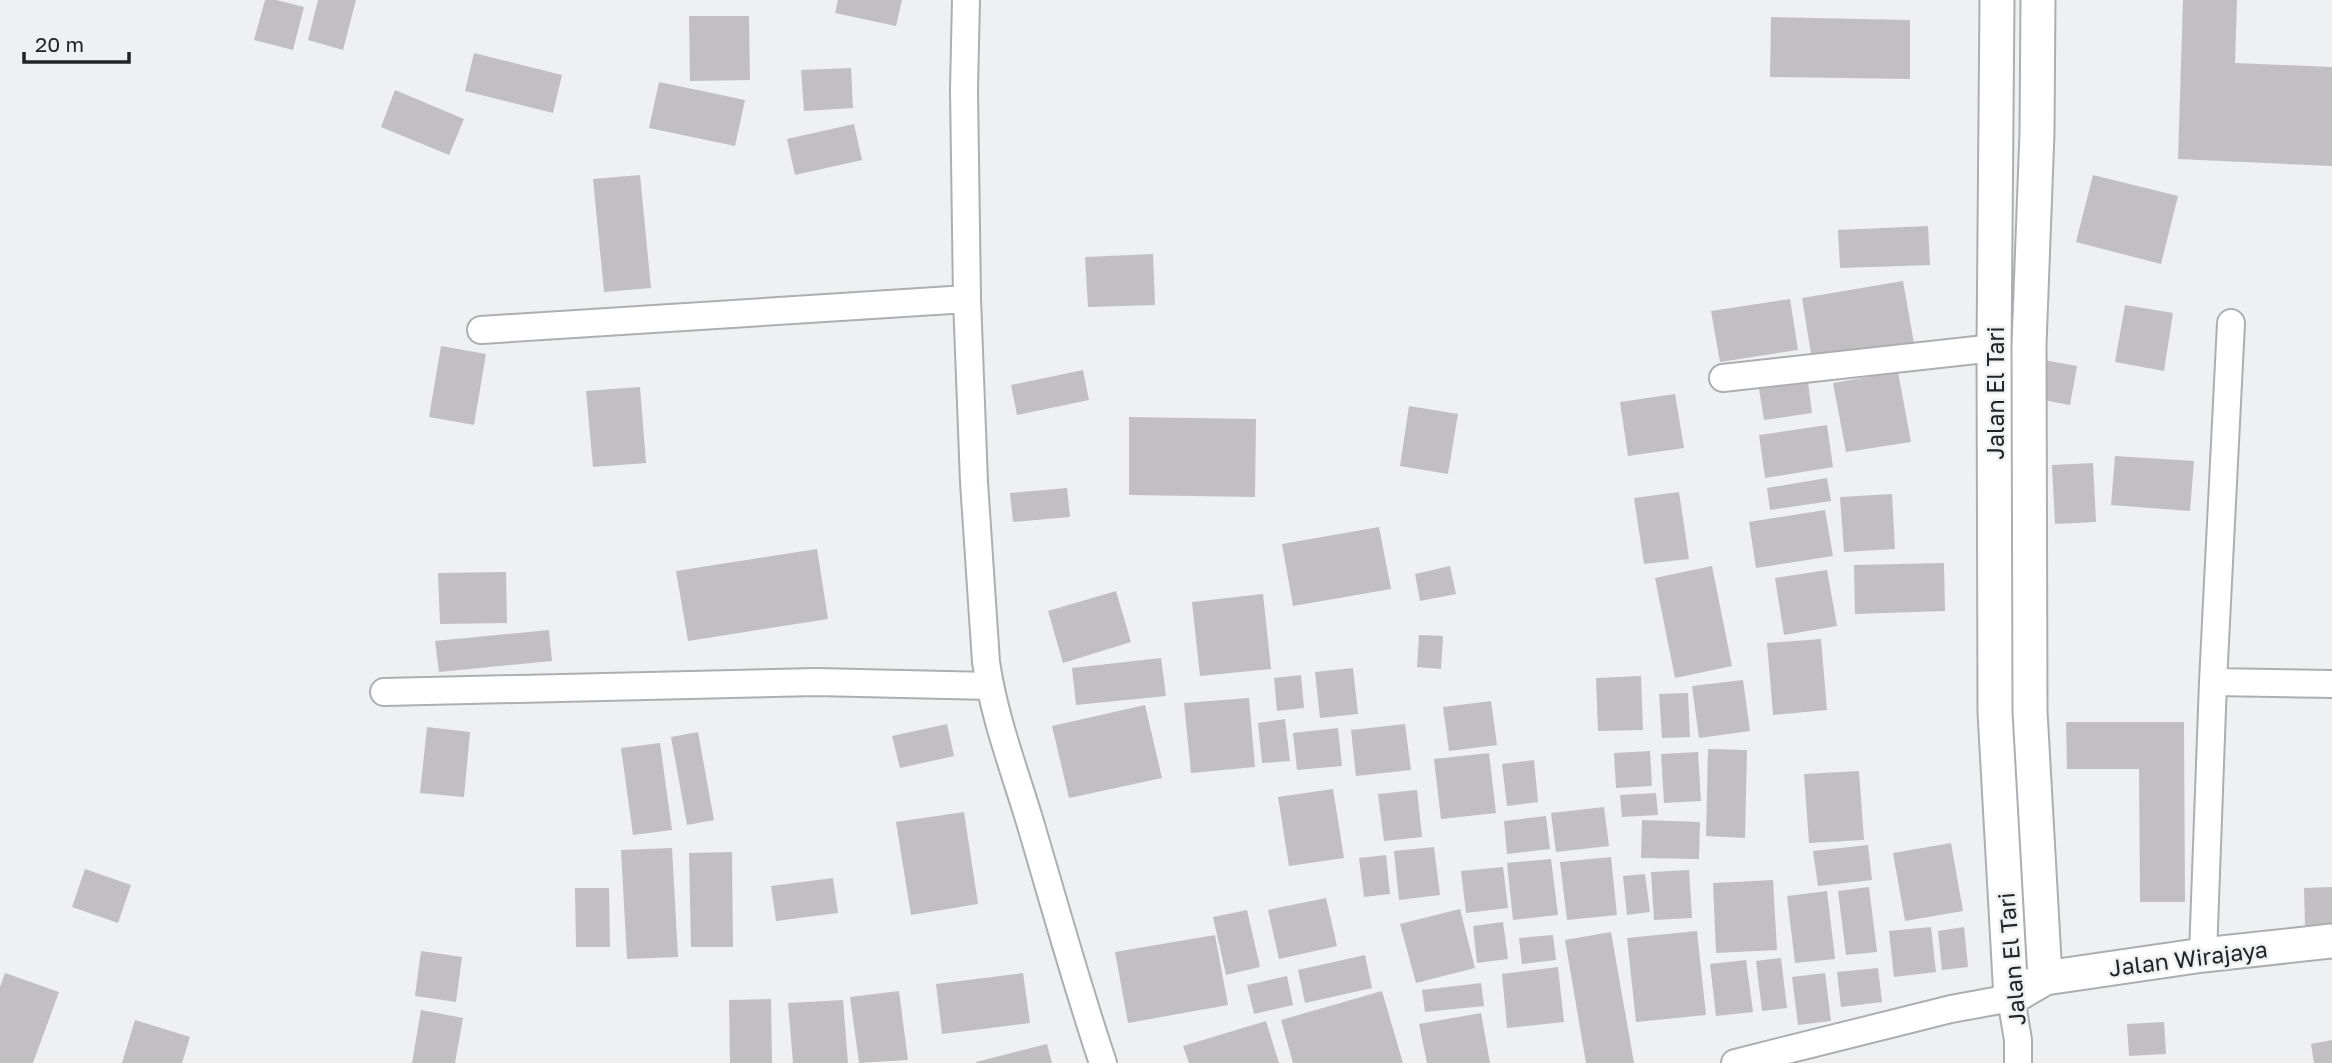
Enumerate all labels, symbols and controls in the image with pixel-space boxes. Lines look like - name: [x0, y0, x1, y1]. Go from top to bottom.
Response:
- scale bar: [24, 21, 130, 65]
- text: 20 m: [35, 31, 84, 57]
- street label: Jalan El Tari: [1981, 326, 2009, 460]
- street label: Jalan El Tari: [1991, 891, 2031, 1027]
- street label: Jalan Wirajaya: [2107, 934, 2269, 982]

